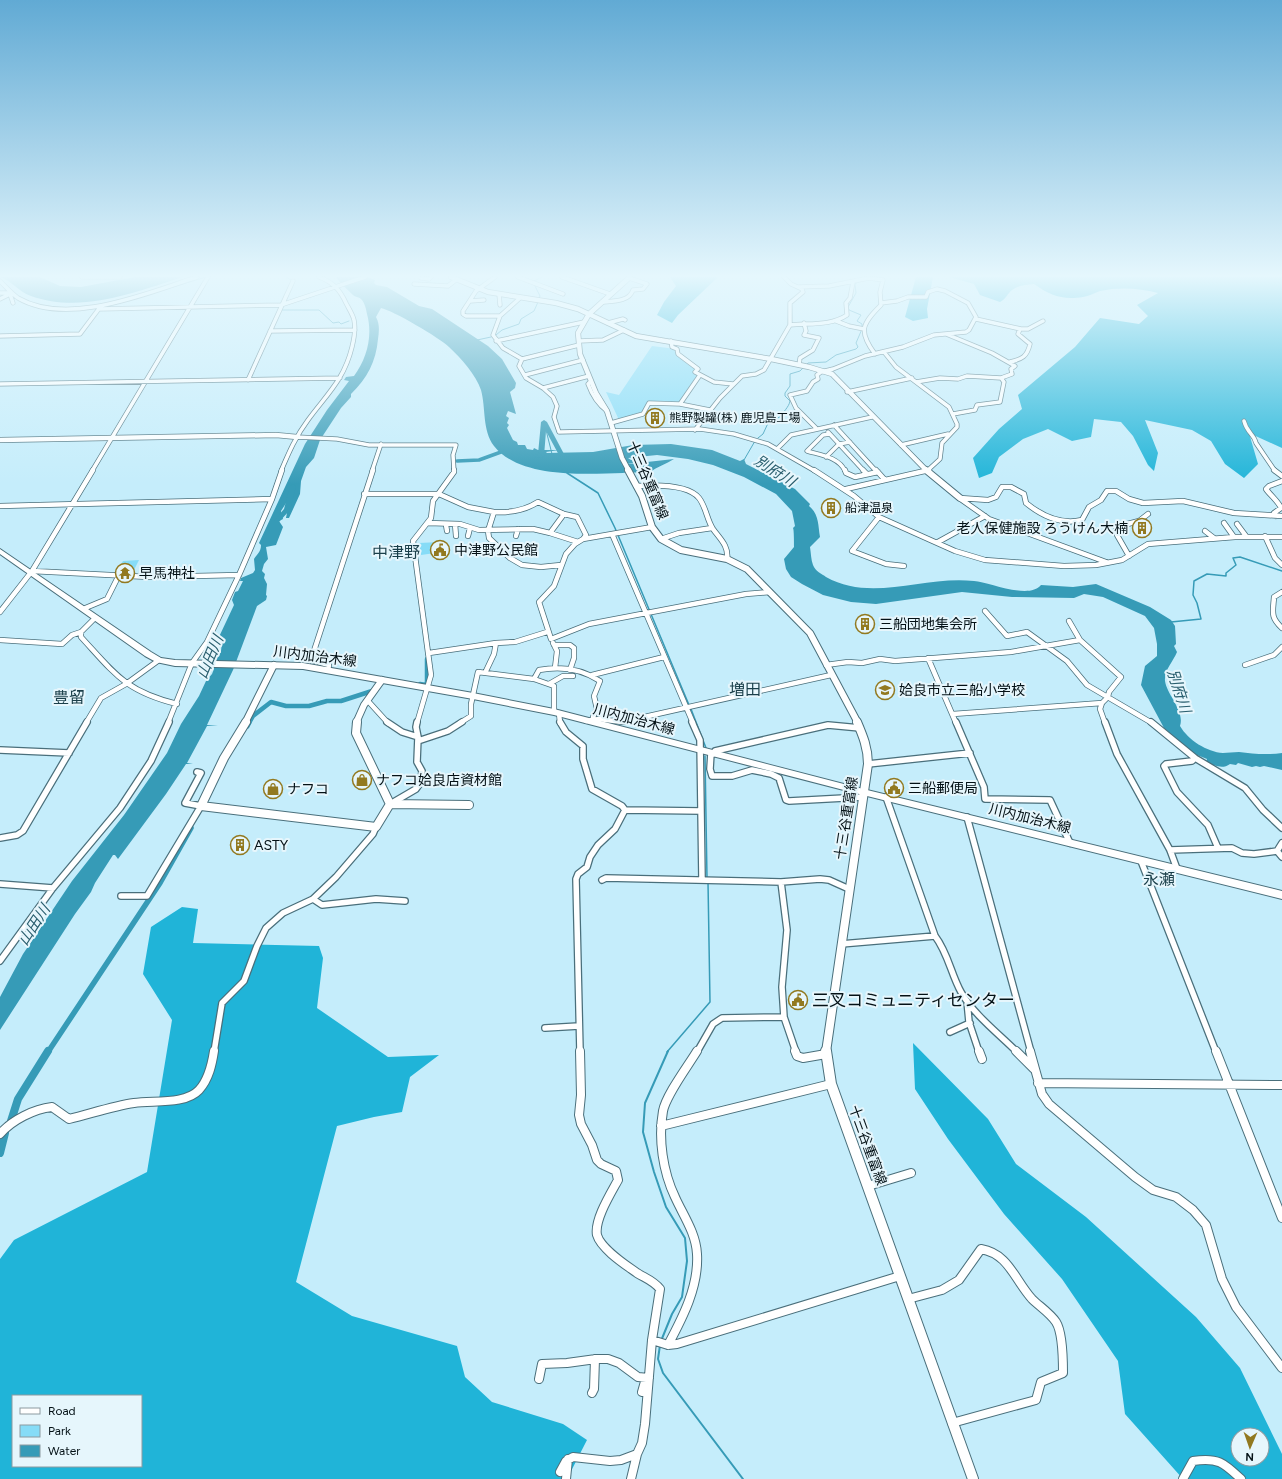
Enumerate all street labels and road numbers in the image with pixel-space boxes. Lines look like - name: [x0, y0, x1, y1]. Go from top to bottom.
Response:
- street label: 十三谷重富線: [623, 438, 672, 522]
- street label: 川内加治木線: [272, 643, 358, 670]
- street label: 川内加治木線: [591, 700, 677, 739]
- street label: 十三谷重富線: [832, 775, 861, 861]
- street label: 川内加治木線: [987, 800, 1073, 837]
- street label: 十三谷重富線: [845, 1103, 890, 1188]

